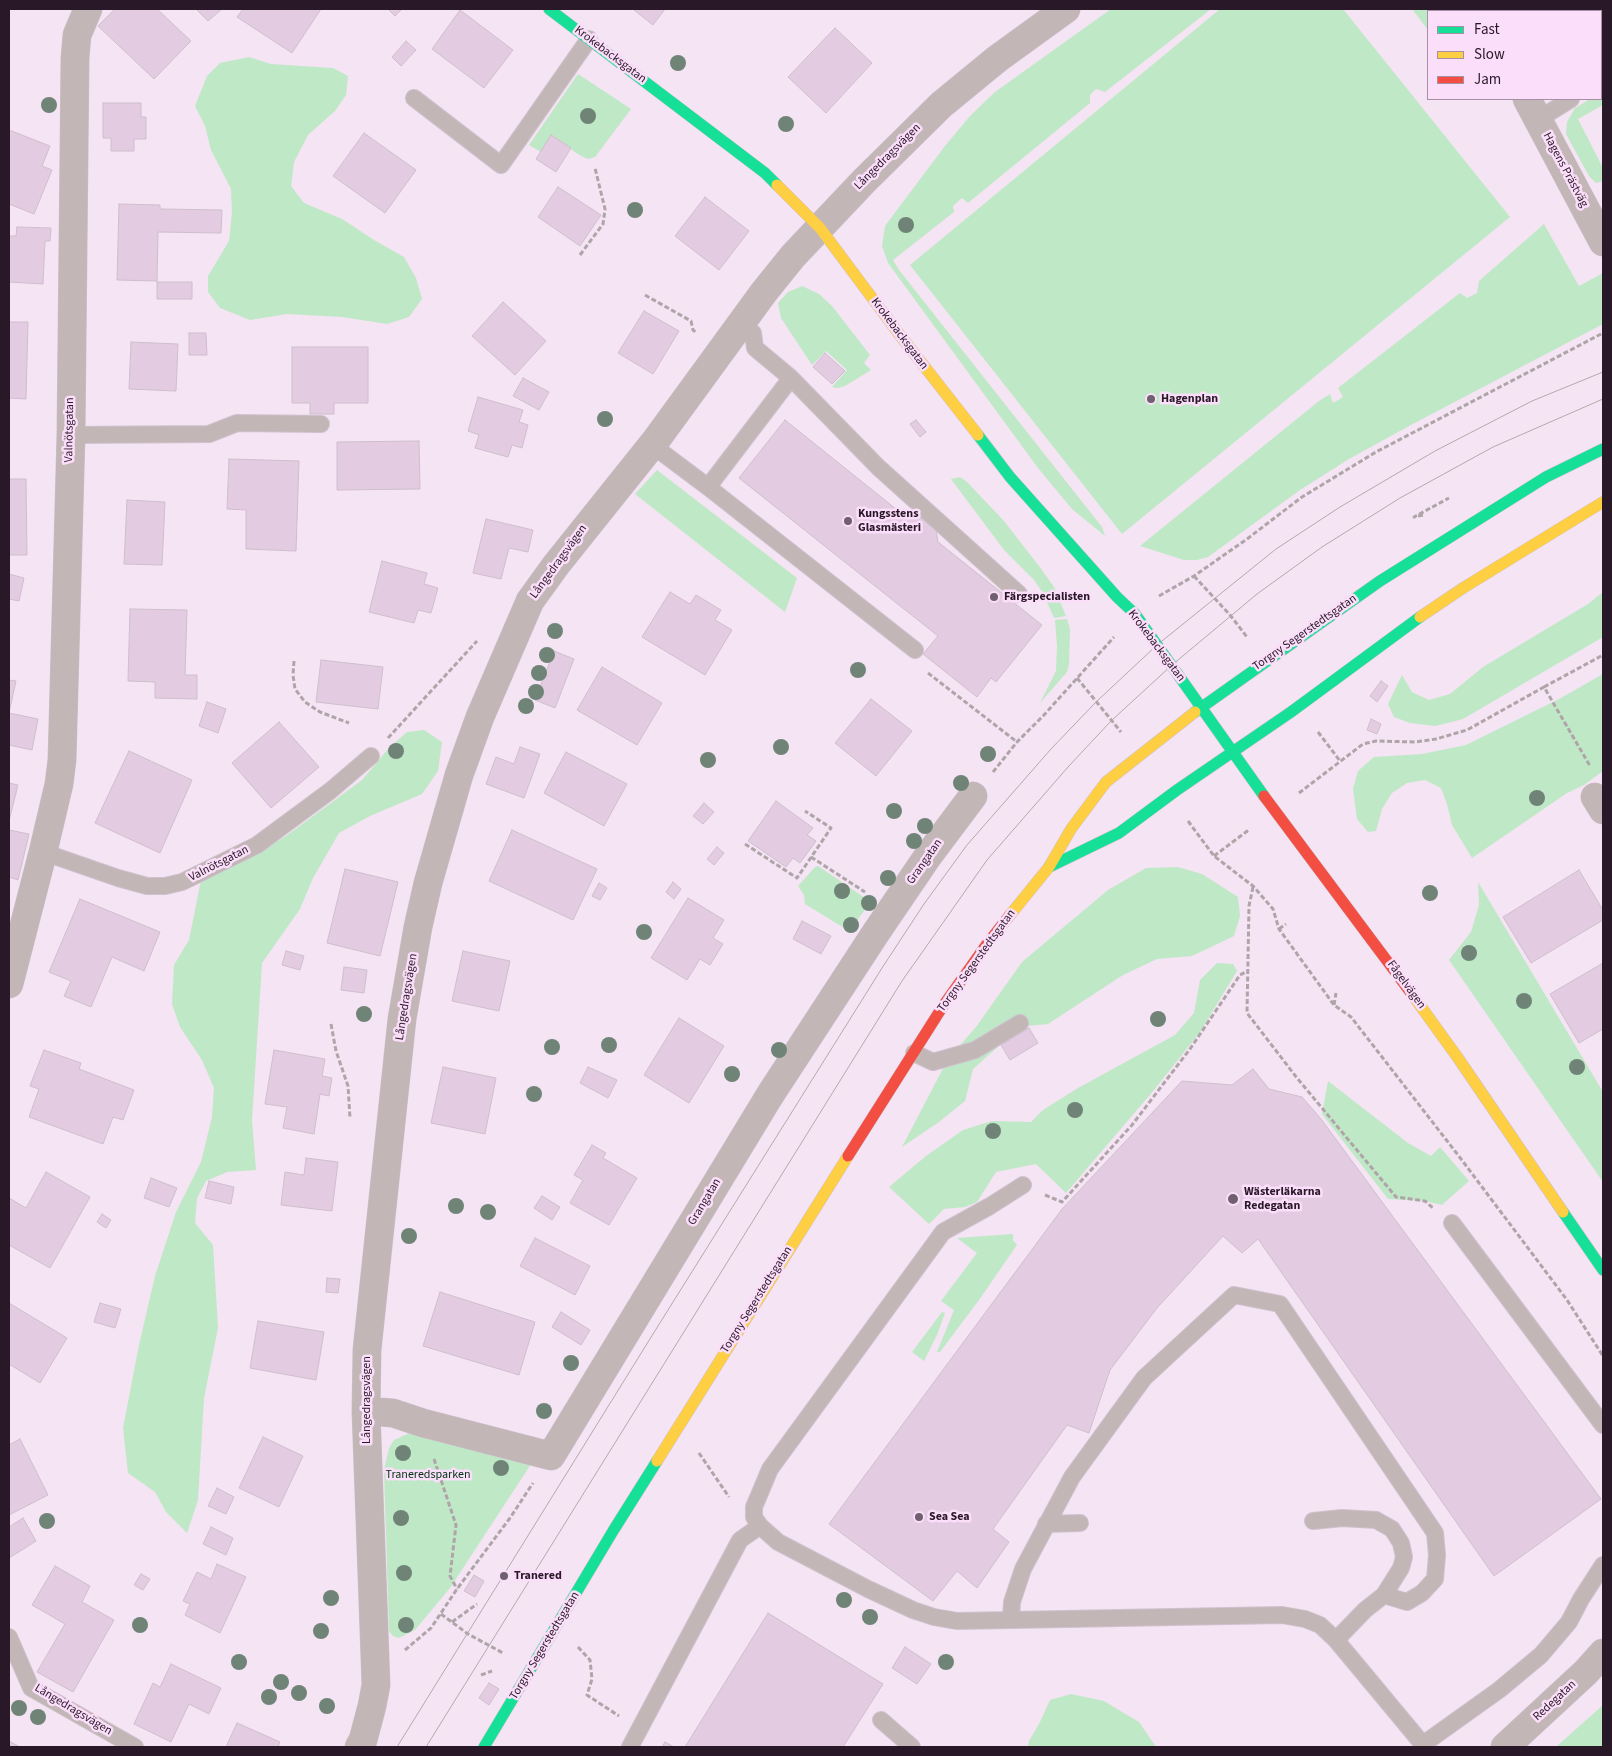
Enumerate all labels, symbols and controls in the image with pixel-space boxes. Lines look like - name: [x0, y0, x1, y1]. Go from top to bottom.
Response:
- legend: [1427, 10, 1602, 100]
- text: Fast: [1474, 19, 1500, 40]
- street label: Krokebacksgatan: [571, 23, 649, 87]
- text: Slow: [1474, 44, 1505, 65]
- text: Jam: [1474, 69, 1501, 90]
- street label: Långedragsvägen: [852, 121, 924, 193]
- street label: Hagens Prästväg: [1539, 130, 1591, 210]
- street label: Krokebacksgatan: [867, 295, 931, 373]
- place label: Hagenplan: [1161, 392, 1218, 406]
- marker: Hagenplan: [1145, 393, 1157, 405]
- street label: Valnötsgatan: [62, 397, 78, 463]
- place label: Kungsstens Glasmästeri: [858, 507, 921, 535]
- marker: Kungsstens Glasmästeri: [842, 515, 854, 527]
- street label: Långedragsvägen: [527, 522, 591, 602]
- place label: Färgspecialisten: [1004, 590, 1090, 604]
- marker: Färgspecialisten: [988, 591, 1000, 603]
- street label: Torgny Segerstedtsgatan: [1250, 592, 1360, 674]
- street label: Krokebacksgatan: [1124, 607, 1188, 685]
- street label: Grangatan: [904, 837, 946, 887]
- street label: Valnötsgatan: [187, 843, 251, 885]
- street label: Torgny Segerstedtsgatan: [935, 907, 1019, 1015]
- street label: Långedragsvägen: [393, 953, 421, 1041]
- street label: Fågelvägen: [1384, 958, 1428, 1012]
- street label: Grangatan: [685, 1176, 725, 1228]
- place label: Wästerläkarna Redegatan: [1244, 1185, 1321, 1213]
- marker: Wästerläkarna Redegatan: [1226, 1192, 1240, 1206]
- street label: Torgny Segerstedtsgatan: [718, 1244, 796, 1356]
- street label: Långedragsvägen: [360, 1356, 374, 1444]
- park label: Traneredsparken: [386, 1468, 470, 1482]
- place label: Sea Sea: [929, 1510, 970, 1524]
- marker: Sea Sea: [913, 1511, 925, 1523]
- place label: Tranered: [514, 1569, 562, 1583]
- marker: Tranered: [498, 1570, 510, 1582]
- street label: Torgny Segerstedtsgatan: [507, 1589, 583, 1703]
- street label: Redegatan: [1531, 1678, 1579, 1724]
- street label: Långedragsvägen: [32, 1681, 114, 1739]

